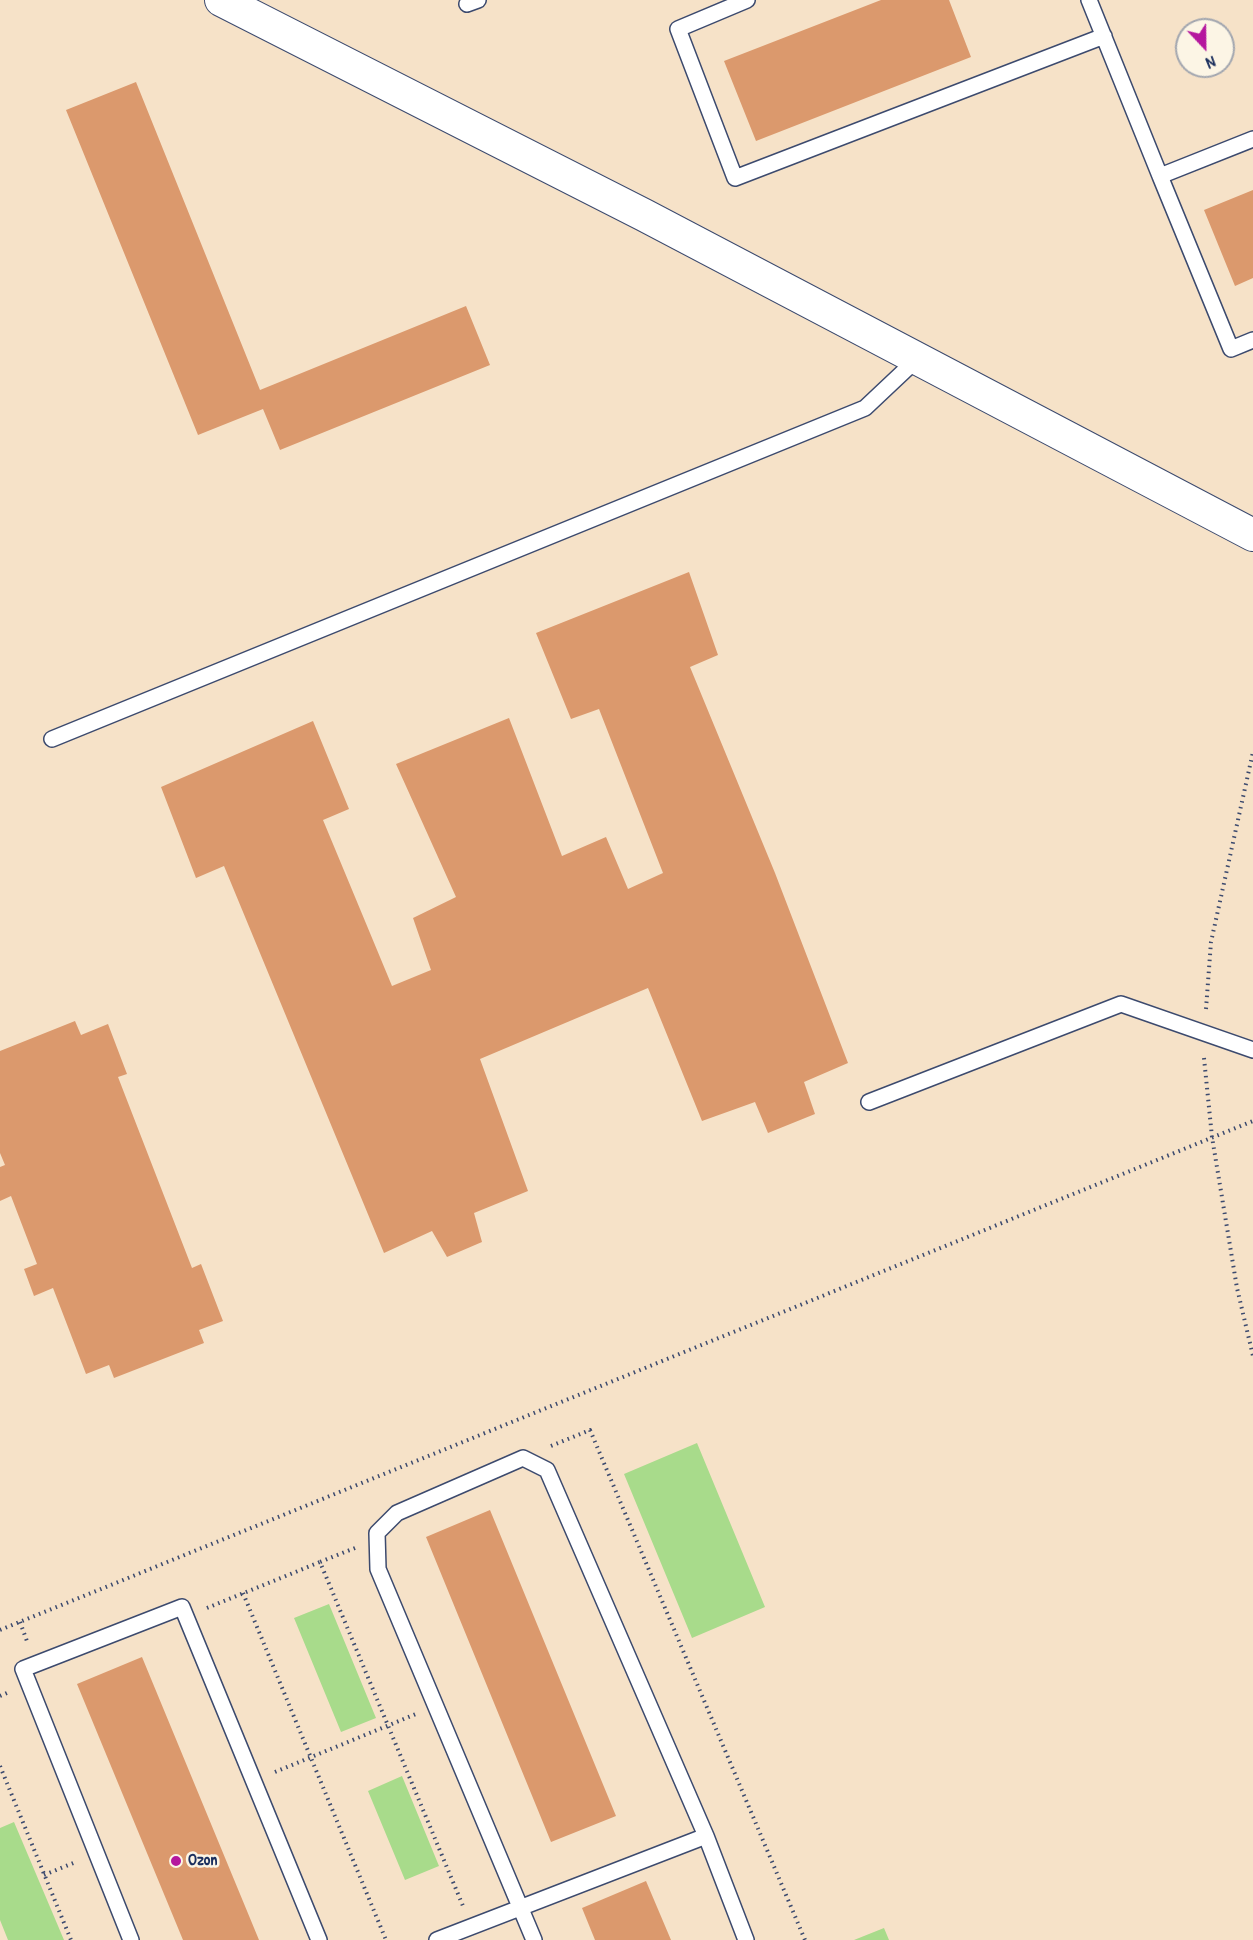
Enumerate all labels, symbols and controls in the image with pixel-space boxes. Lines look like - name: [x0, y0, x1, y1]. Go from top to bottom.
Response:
- north arrow: [1175, 18, 1235, 78]
- text: N: [1203, 51, 1219, 75]
- place label: Ozon: [188, 1851, 217, 1871]
- marker: Ozon: [169, 1854, 183, 1868]

